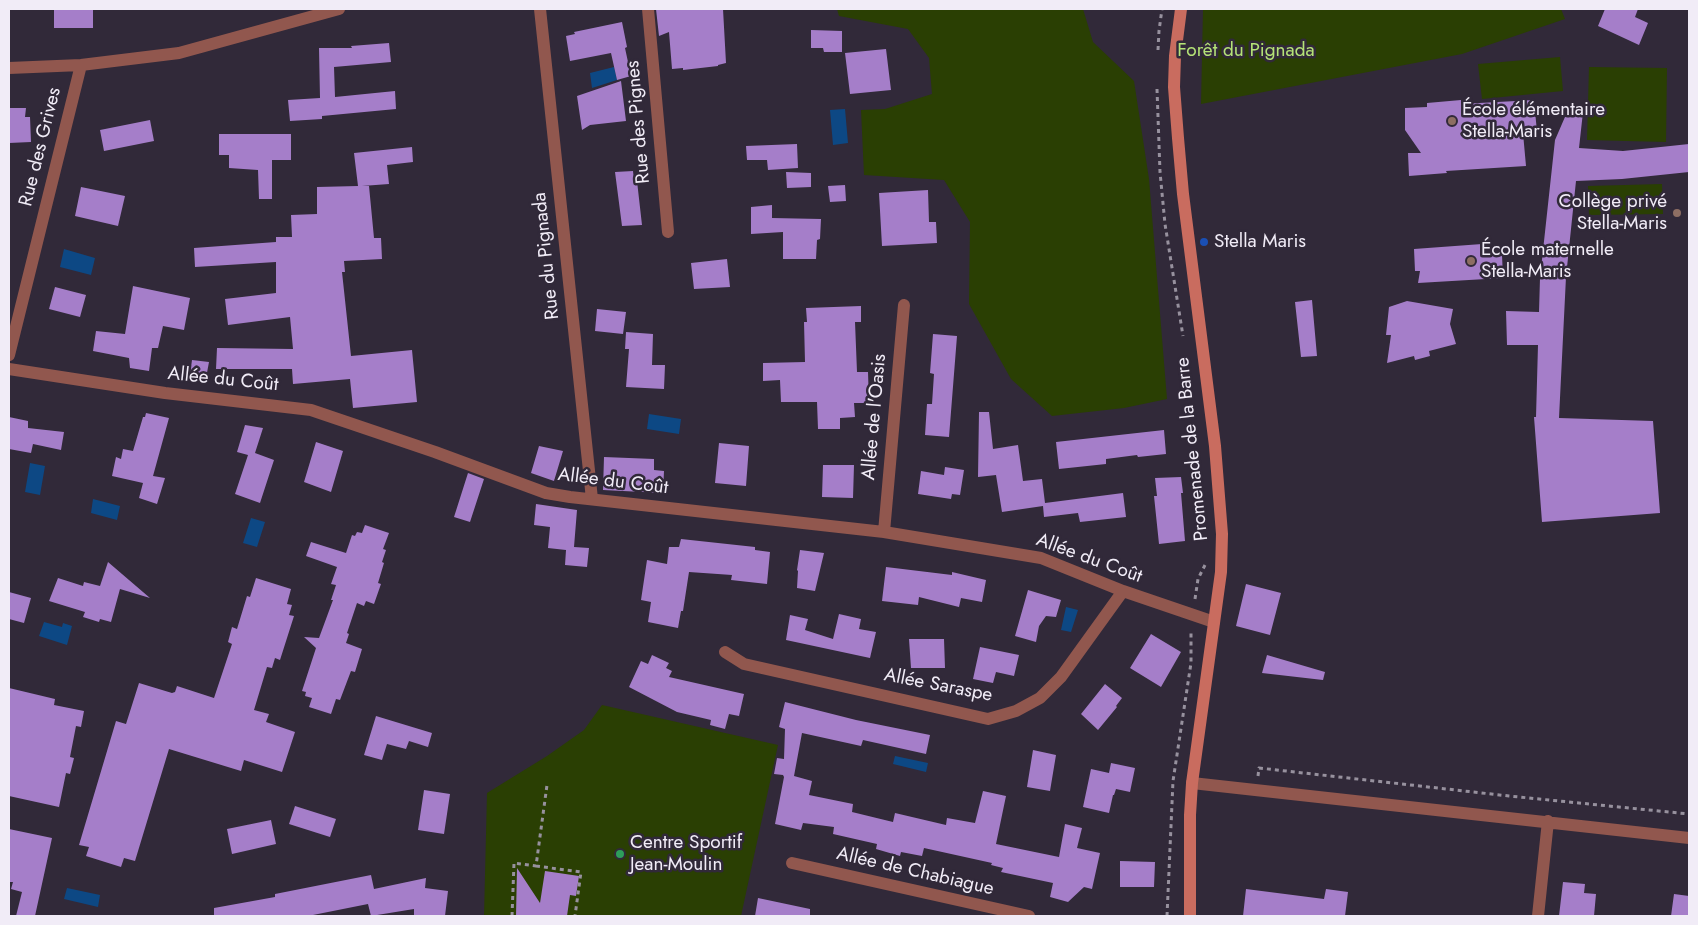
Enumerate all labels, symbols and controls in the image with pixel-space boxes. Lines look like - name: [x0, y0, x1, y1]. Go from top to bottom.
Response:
- park label: Forêt du Pignada: [1177, 40, 1315, 62]
- street label: Rue des Pignes: [622, 59, 656, 185]
- street label: Rue des Grives: [15, 85, 67, 209]
- place label: École élémentaire Stella-Maris: [1462, 99, 1605, 143]
- marker: École élémentaire Stella-Maris: [1446, 115, 1458, 127]
- street label: Rue du Pignada: [529, 191, 565, 321]
- place label: Collège privé Stella-Maris: [1559, 191, 1667, 235]
- marker: Collège privé Stella-Maris: [1671, 207, 1683, 219]
- place label: Stella Maris: [1214, 231, 1306, 253]
- marker: Stella Maris: [1198, 236, 1210, 248]
- place label: École maternelle Stella-Maris: [1481, 239, 1614, 283]
- marker: École maternelle Stella-Maris: [1465, 255, 1477, 267]
- street label: Allée de l'Oasis: [858, 353, 892, 481]
- street label: Promenade de la Barre: [1172, 356, 1214, 542]
- street label: Allée du Coût: [167, 363, 279, 397]
- street label: Allée du Coût: [557, 464, 669, 500]
- street label: Allée du Coût: [1033, 529, 1145, 589]
- street label: Allée Saraspe: [882, 664, 994, 708]
- place label: Centre Sportif Jean-Moulin: [630, 832, 742, 876]
- street label: Allée de Chabiague: [834, 843, 996, 901]
- marker: Centre Sportif Jean-Moulin: [614, 848, 626, 860]

